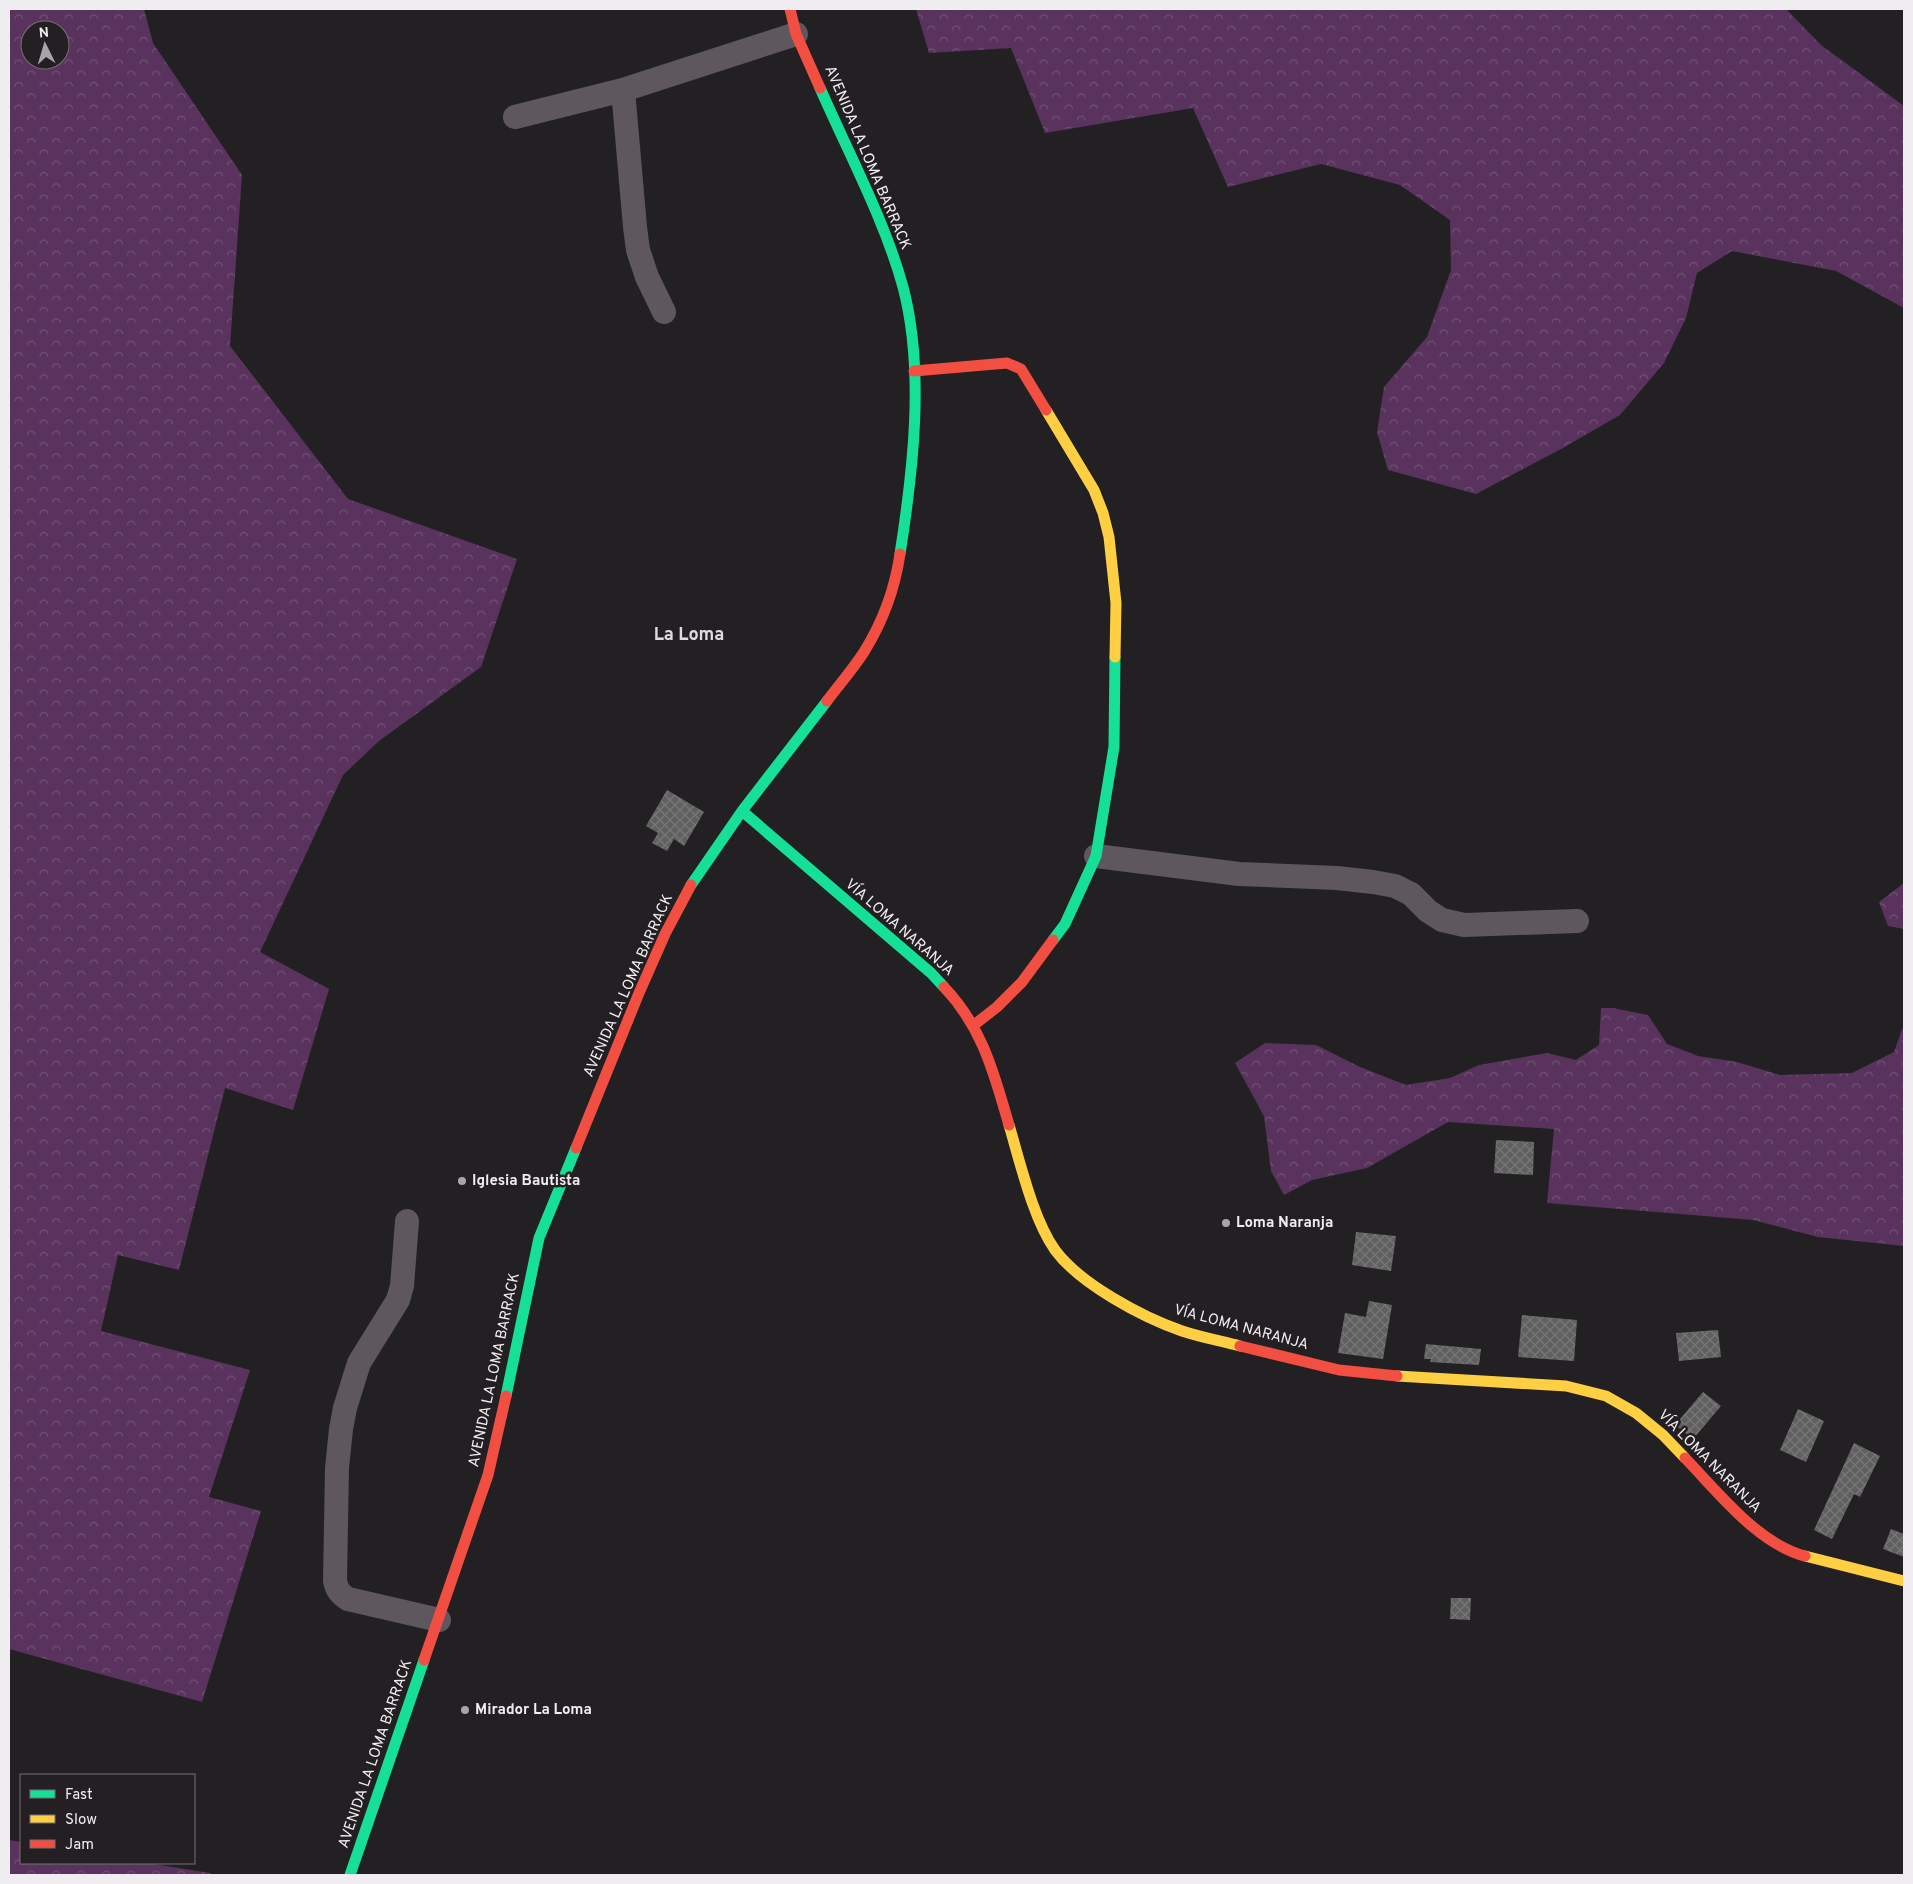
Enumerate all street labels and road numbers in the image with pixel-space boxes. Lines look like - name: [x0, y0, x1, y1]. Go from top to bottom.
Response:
- street label: AVENIDA LA LOMA BARRACK: [820, 63, 915, 253]
- street label: VÍA LOMA NARANJA: [840, 875, 958, 981]
- street label: AVENIDA LA LOMA BARRACK: [580, 891, 678, 1080]
- street label: AVENIDA LA LOMA BARRACK: [465, 1271, 525, 1469]
- street label: VÍA LOMA NARANJA: [1172, 1300, 1311, 1355]
- street label: VÍA LOMA NARANJA: [1653, 1406, 1765, 1518]
- street label: AVENIDA LA LOMA BARRACK: [335, 1657, 417, 1851]

